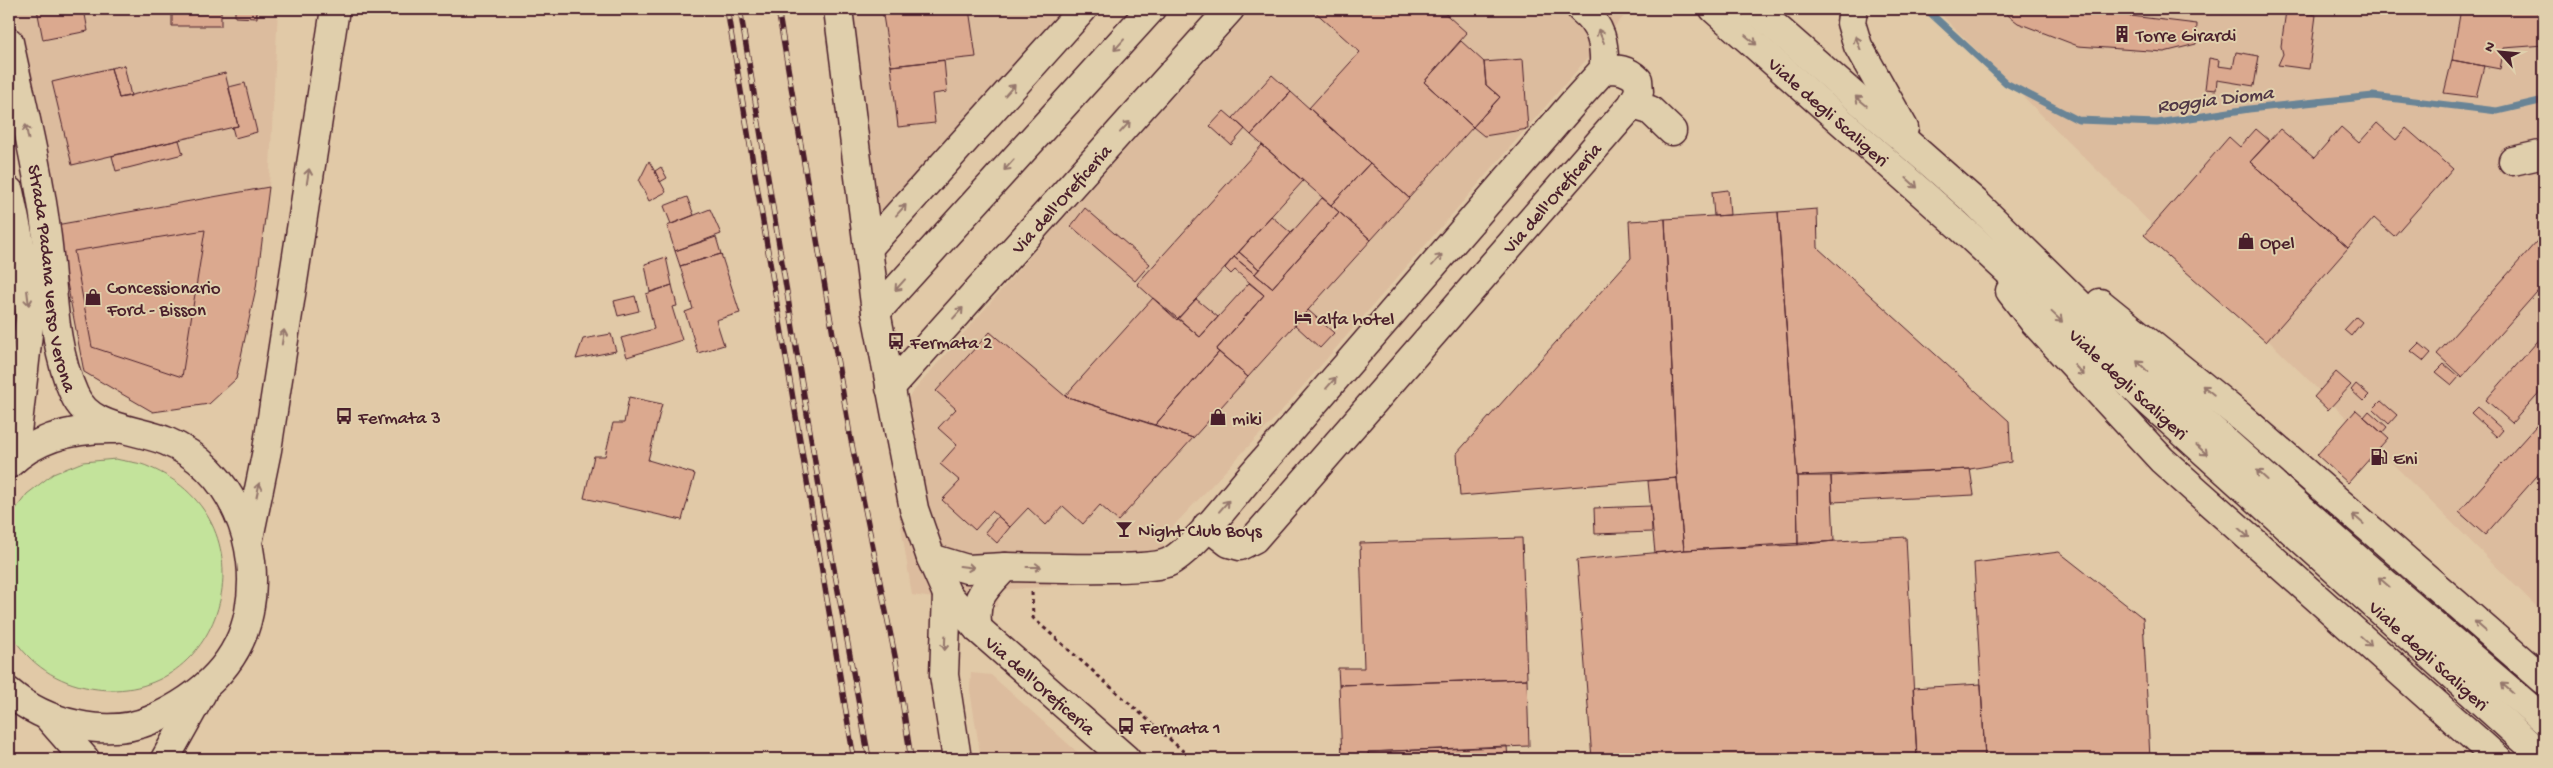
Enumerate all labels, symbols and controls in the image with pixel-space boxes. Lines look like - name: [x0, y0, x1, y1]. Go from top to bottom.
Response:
- building icon: Torre Girardi: [2112, 24, 2132, 44]
- place label: Torre Girardi: [2135, 26, 2236, 49]
- north arrow: [2476, 28, 2526, 78]
- one-way arrow: [1595, 29, 1605, 44]
- one-way arrow: [1745, 34, 1758, 46]
- one-way arrow: [1853, 36, 1862, 51]
- one-way arrow: [1113, 38, 1124, 51]
- text: N: [2481, 39, 2500, 55]
- street label: Viale degli Scaligeri: [1761, 53, 1892, 173]
- one-way arrow: [1004, 83, 1016, 96]
- water label: Roggia Dioma: [2156, 83, 2277, 120]
- one-way arrow: [1855, 96, 1868, 107]
- one-way arrow: [1119, 120, 1131, 133]
- one-way arrow: [22, 124, 31, 140]
- street label: Via dell'Oreficeria: [1499, 138, 1609, 260]
- street label: Via dell'Oreficeria: [1007, 140, 1119, 261]
- one-way arrow: [1003, 159, 1015, 172]
- street label: Strada Padana verso Verona: [20, 163, 80, 397]
- one-way arrow: [304, 168, 314, 184]
- one-way arrow: [1905, 178, 1918, 189]
- one-way arrow: [895, 204, 907, 217]
- shop icon: Opel: [2236, 231, 2256, 251]
- place label: Opel: [2260, 233, 2295, 256]
- one-way arrow: [1432, 254, 1443, 267]
- place label: Concessionario Ford - Bisson: [106, 278, 221, 323]
- one-way arrow: [894, 279, 906, 292]
- shop icon: Concessionario Ford - Bisson: [83, 287, 103, 307]
- one-way arrow: [23, 290, 33, 306]
- one-way arrow: [952, 306, 964, 319]
- hotel icon: alfa hotel: [1293, 307, 1313, 327]
- place label: alfa hotel: [1317, 309, 1394, 332]
- one-way arrow: [2051, 311, 2063, 323]
- street label: Viale degli Scaligeri: [2062, 325, 2191, 446]
- one-way arrow: [278, 329, 288, 345]
- bus stop icon: Fermata 2: [886, 331, 906, 351]
- place label: Fermata 2: [909, 333, 992, 356]
- one-way arrow: [2136, 360, 2148, 372]
- one-way arrow: [2073, 364, 2085, 376]
- one-way arrow: [1325, 377, 1337, 390]
- one-way arrow: [2202, 385, 2215, 396]
- bus stop icon: Fermata 3: [334, 406, 354, 426]
- shop icon: miki: [1208, 407, 1228, 427]
- place label: Fermata 3: [357, 408, 441, 431]
- place label: miki: [1232, 409, 1262, 432]
- one-way arrow: [2196, 445, 2209, 456]
- fuel station icon: Eni: [2369, 447, 2389, 467]
- place label: Eni: [2393, 449, 2418, 472]
- one-way arrow: [2256, 469, 2269, 481]
- one-way arrow: [254, 482, 264, 498]
- one-way arrow: [1219, 499, 1230, 512]
- one-way arrow: [2352, 514, 2365, 525]
- bar icon: Night Club Boys: [1114, 519, 1134, 539]
- place label: Night Club Boys: [1138, 521, 1263, 544]
- one-way arrow: [2238, 527, 2251, 539]
- one-way arrow: [959, 562, 975, 572]
- one-way arrow: [1025, 562, 1041, 572]
- one-way arrow: [2378, 577, 2391, 588]
- street label: Viale degli Scaligeri: [2362, 597, 2492, 718]
- one-way arrow: [2474, 620, 2487, 632]
- street label: Via dell'Oreficeria: [978, 632, 1100, 743]
- one-way arrow: [940, 634, 950, 650]
- one-way arrow: [2359, 635, 2372, 647]
- one-way arrow: [2501, 683, 2514, 694]
- bus stop icon: Fermata 1: [1116, 716, 1136, 736]
- place label: Fermata 1: [1139, 718, 1221, 741]

